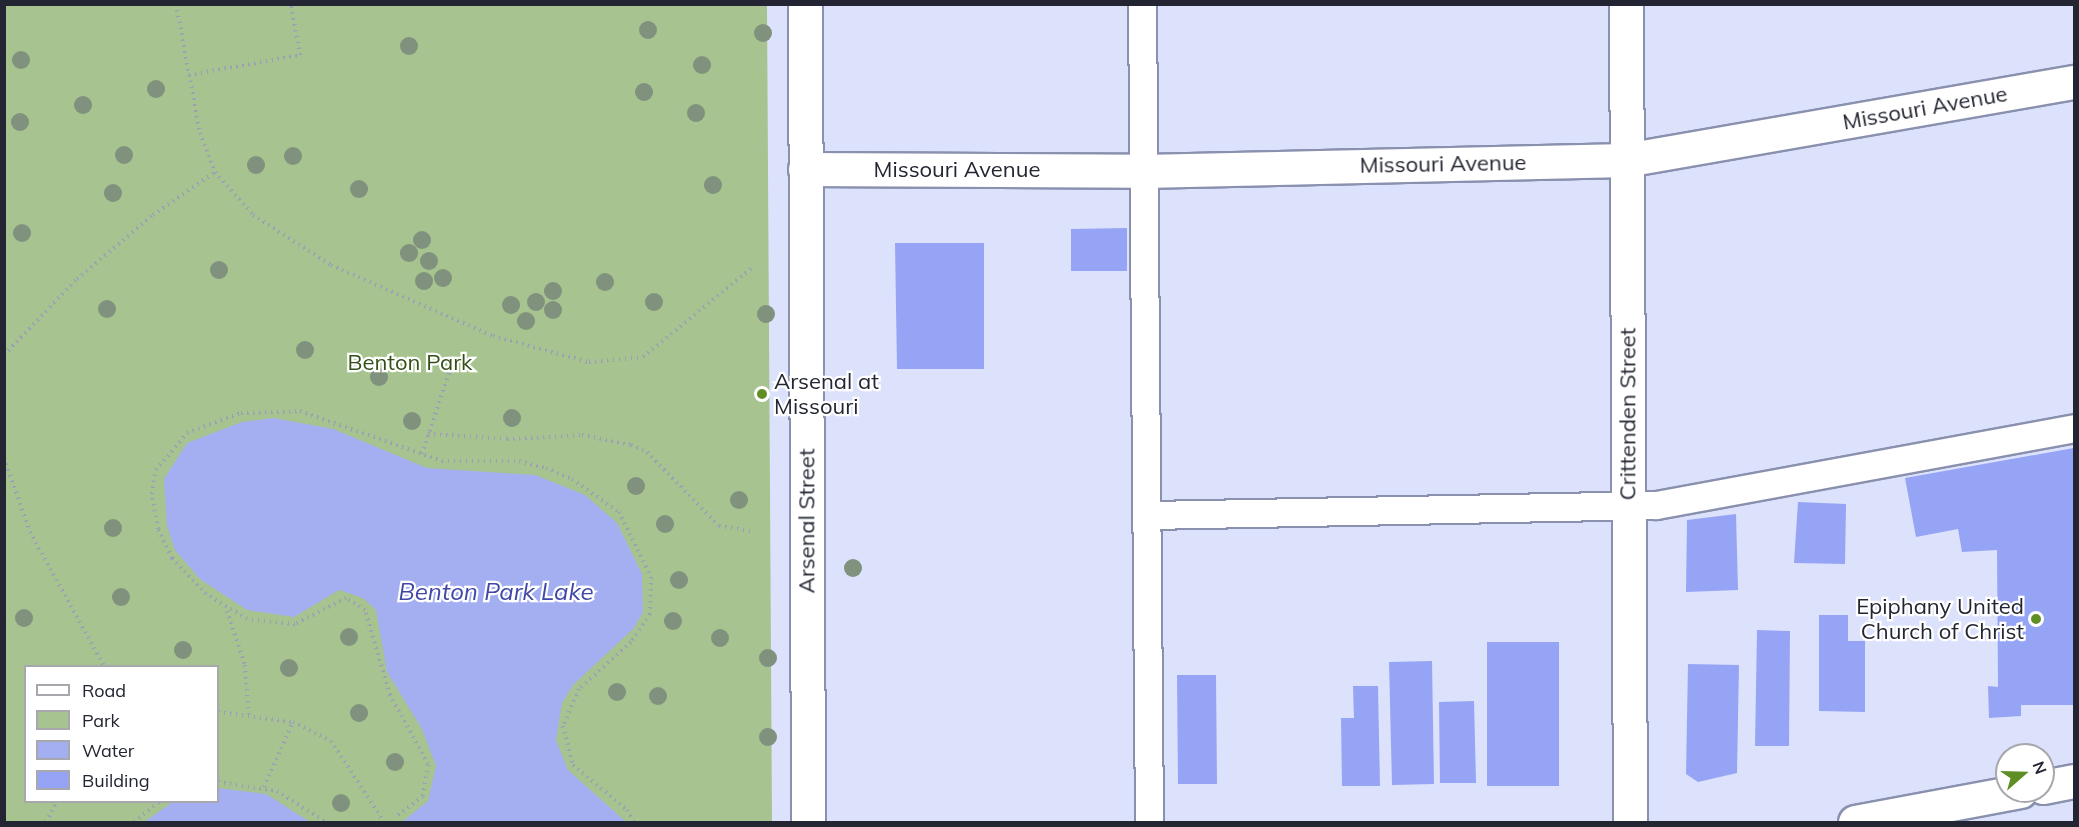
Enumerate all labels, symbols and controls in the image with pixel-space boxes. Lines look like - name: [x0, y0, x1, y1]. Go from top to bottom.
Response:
- street label: Missouri Avenue: [1841, 81, 2009, 135]
- street label: Missouri Avenue: [1359, 149, 1527, 179]
- street label: Missouri Avenue: [874, 157, 1040, 183]
- street label: Crittenden Street: [1615, 328, 1641, 500]
- park label: Benton Park: [348, 350, 472, 376]
- place label: Arsenal at Missouri: [774, 368, 879, 420]
- marker: Arsenal at Missouri: [755, 387, 769, 401]
- street label: Arsenal Street: [794, 449, 820, 593]
- water label: Benton Park Lake: [398, 578, 594, 606]
- place label: Epiphany United Church of Christ: [1856, 593, 2024, 644]
- marker: Epiphany United Church of Christ: [2029, 612, 2043, 626]
- legend: [24, 665, 219, 803]
- text: Road: [82, 679, 126, 702]
- text: Park: [82, 709, 120, 732]
- text: Water: [82, 739, 134, 762]
- north arrow: [1995, 743, 2055, 803]
- text: N: [2029, 758, 2052, 777]
- text: Building: [82, 769, 150, 792]

